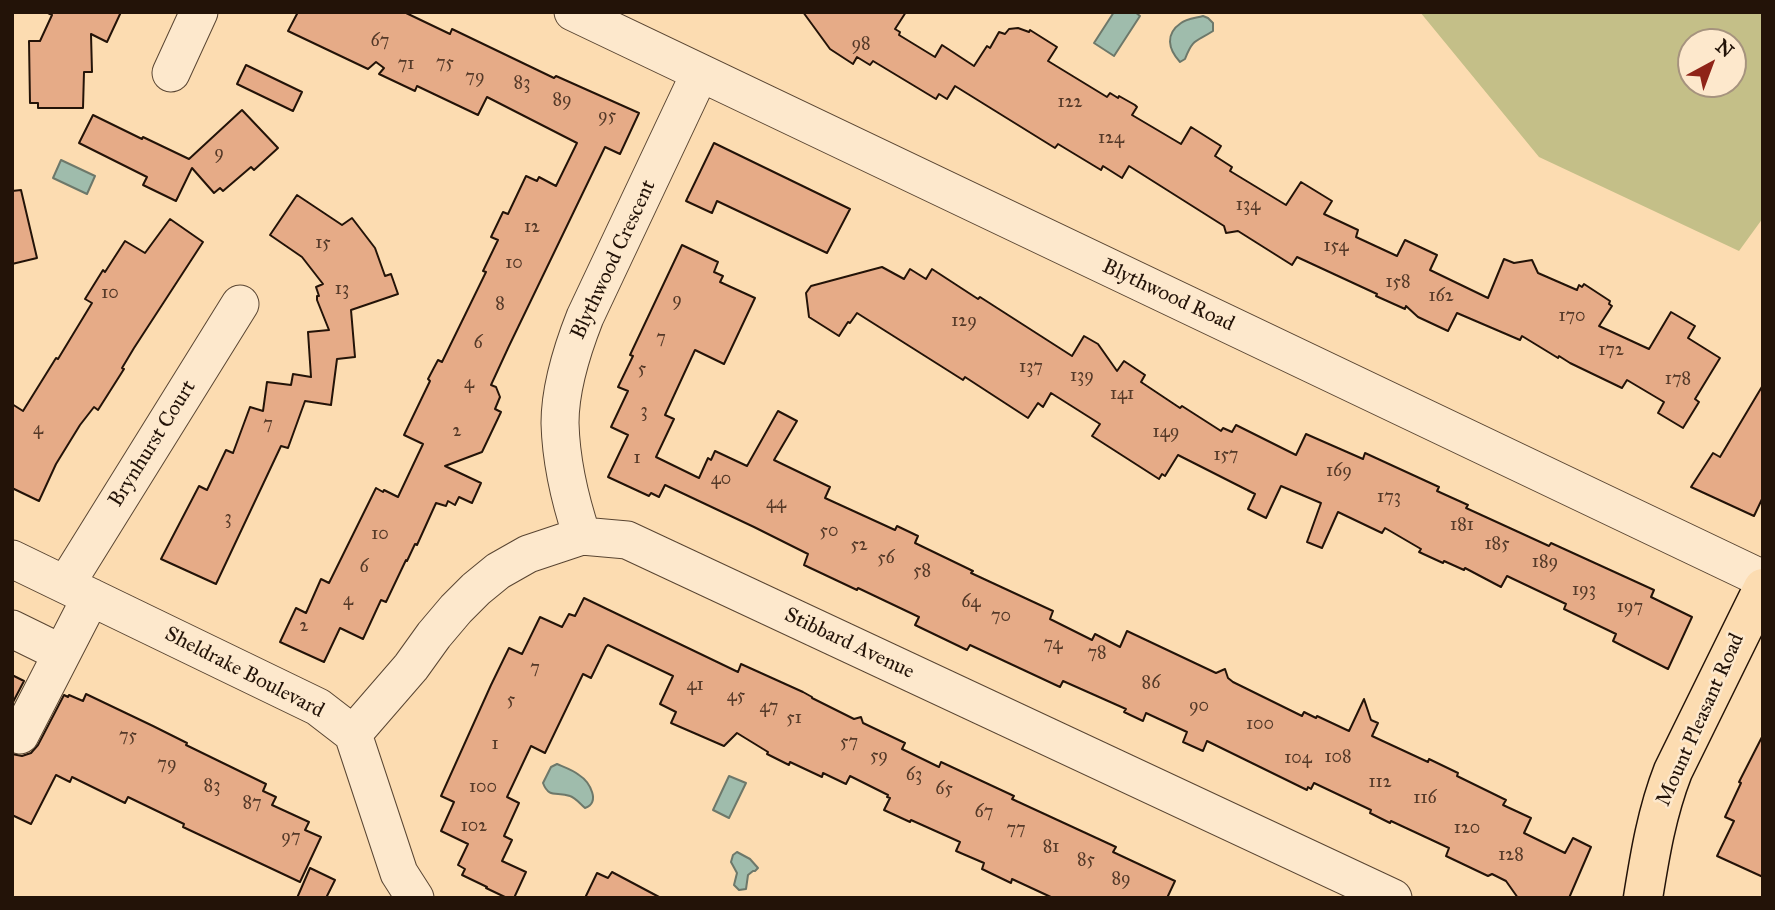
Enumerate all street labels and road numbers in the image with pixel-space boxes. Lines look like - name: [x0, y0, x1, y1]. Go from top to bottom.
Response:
- street label: Blythwood Crescent: [566, 176, 662, 344]
- street label: Blythwood Road: [1098, 254, 1238, 338]
- street label: Brynhurst Court: [104, 376, 202, 512]
- street label: Stibbard Avenue: [780, 603, 918, 685]
- street label: Sheldrake Boulevard: [160, 622, 328, 724]
- street label: Mount Pleasant Road: [1652, 630, 1750, 810]

